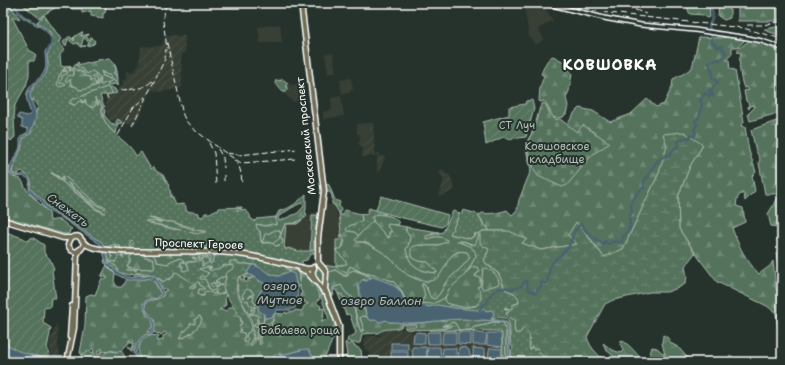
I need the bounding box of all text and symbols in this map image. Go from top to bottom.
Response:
district label: КОВШОВКА [563,55,657,75]
street label: Московский проспект [292,76,320,196]
park label: СТ Луч [499,118,535,133]
park label: Ковшовское кладбище [524,139,590,167]
water label: Снежеть [44,189,92,231]
street label: Проспект Героев [155,235,244,253]
water label: озеро Мутное [257,278,303,308]
water label: озеро Баллон [341,293,421,309]
park label: Бабаева роща [260,323,340,338]

